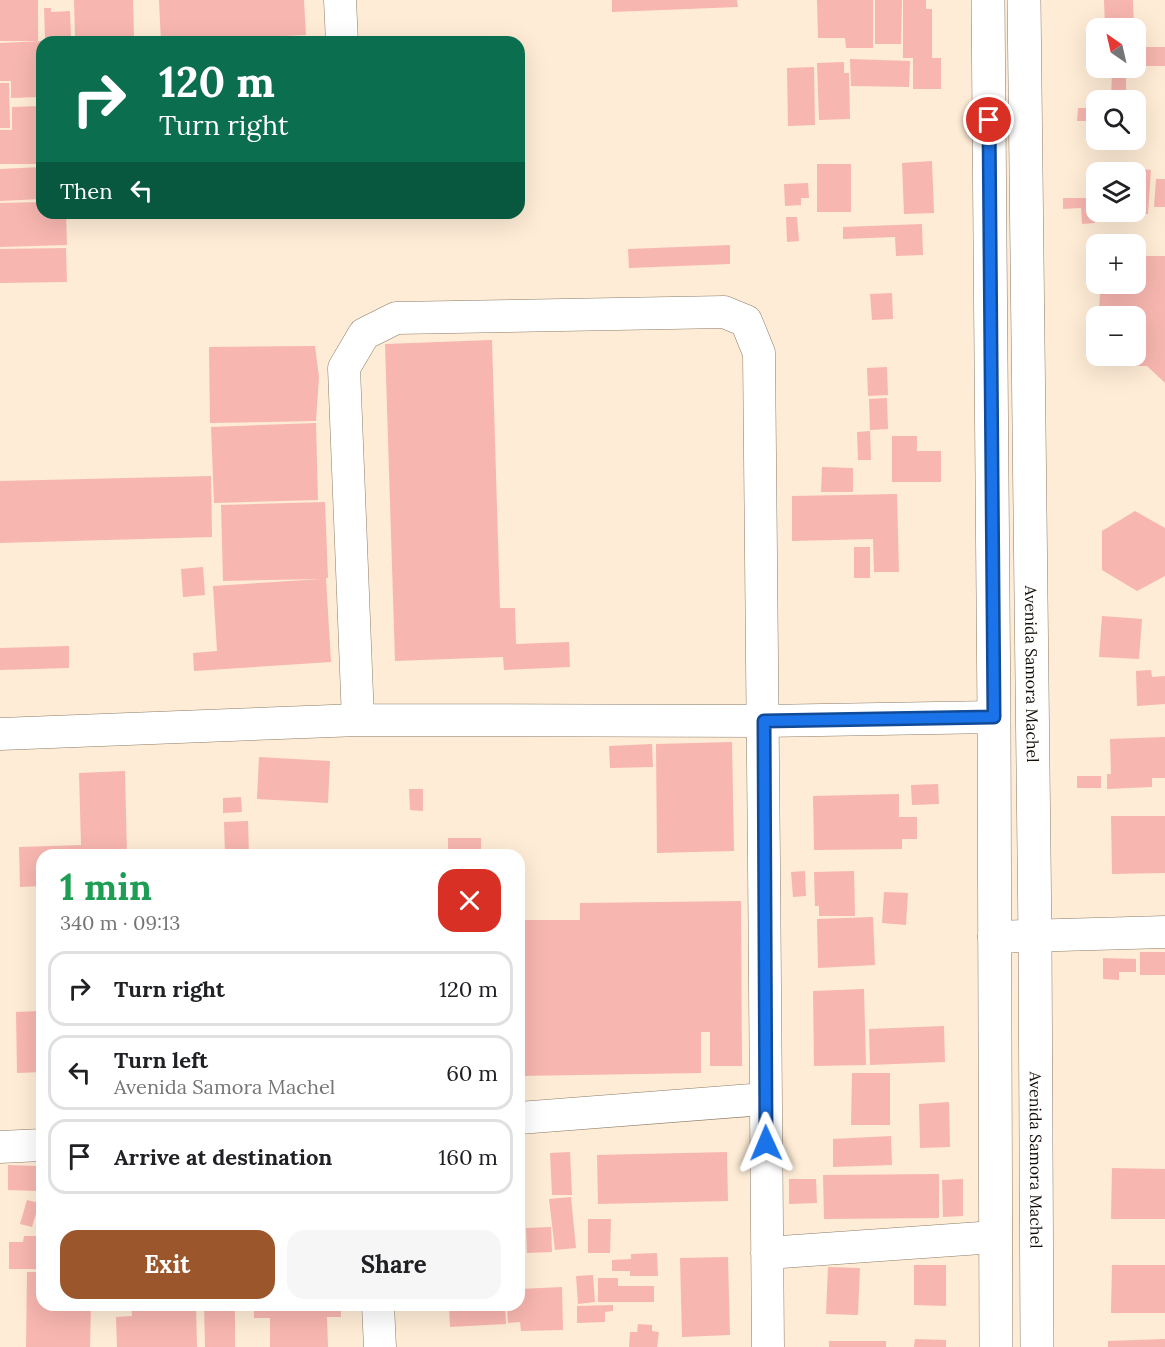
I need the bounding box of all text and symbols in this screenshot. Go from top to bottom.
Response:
north arrow [1086,18,1146,78]
map controls [1086,18,1146,366]
text: 120 m [159,55,275,109]
icon: right [60,60,138,138]
button: search [1086,90,1146,150]
pin [963,94,1014,145]
icon: arrive [972,103,1005,136]
text: Turn right [159,108,288,142]
button: layers [1086,162,1146,222]
icon: left [125,174,158,207]
text: Then [60,177,113,205]
button: + [1086,234,1146,294]
button: − [1086,306,1146,366]
street label: Avenida Samora Machel [1021,584,1043,763]
text: 1 min [60,864,152,910]
button: close [438,869,501,932]
text: 340 m · 09:13 [60,910,180,935]
icon: right [63,972,96,1005]
text: Turn right [114,975,225,1003]
text: 120 m [439,975,498,1003]
text: Turn left [114,1046,208,1074]
icon: left [63,1056,96,1089]
text: 60 m [446,1059,498,1087]
street label: Avenida Samora Machel [1026,1070,1047,1249]
text: Avenida Samora Machel [114,1074,335,1099]
position arrow [734,1111,798,1175]
icon: arrive [63,1140,96,1173]
text: Arrive at destination [114,1143,332,1171]
text: 160 m [438,1143,498,1171]
button: Exit [60,1230,275,1299]
button: Share [287,1230,501,1299]

